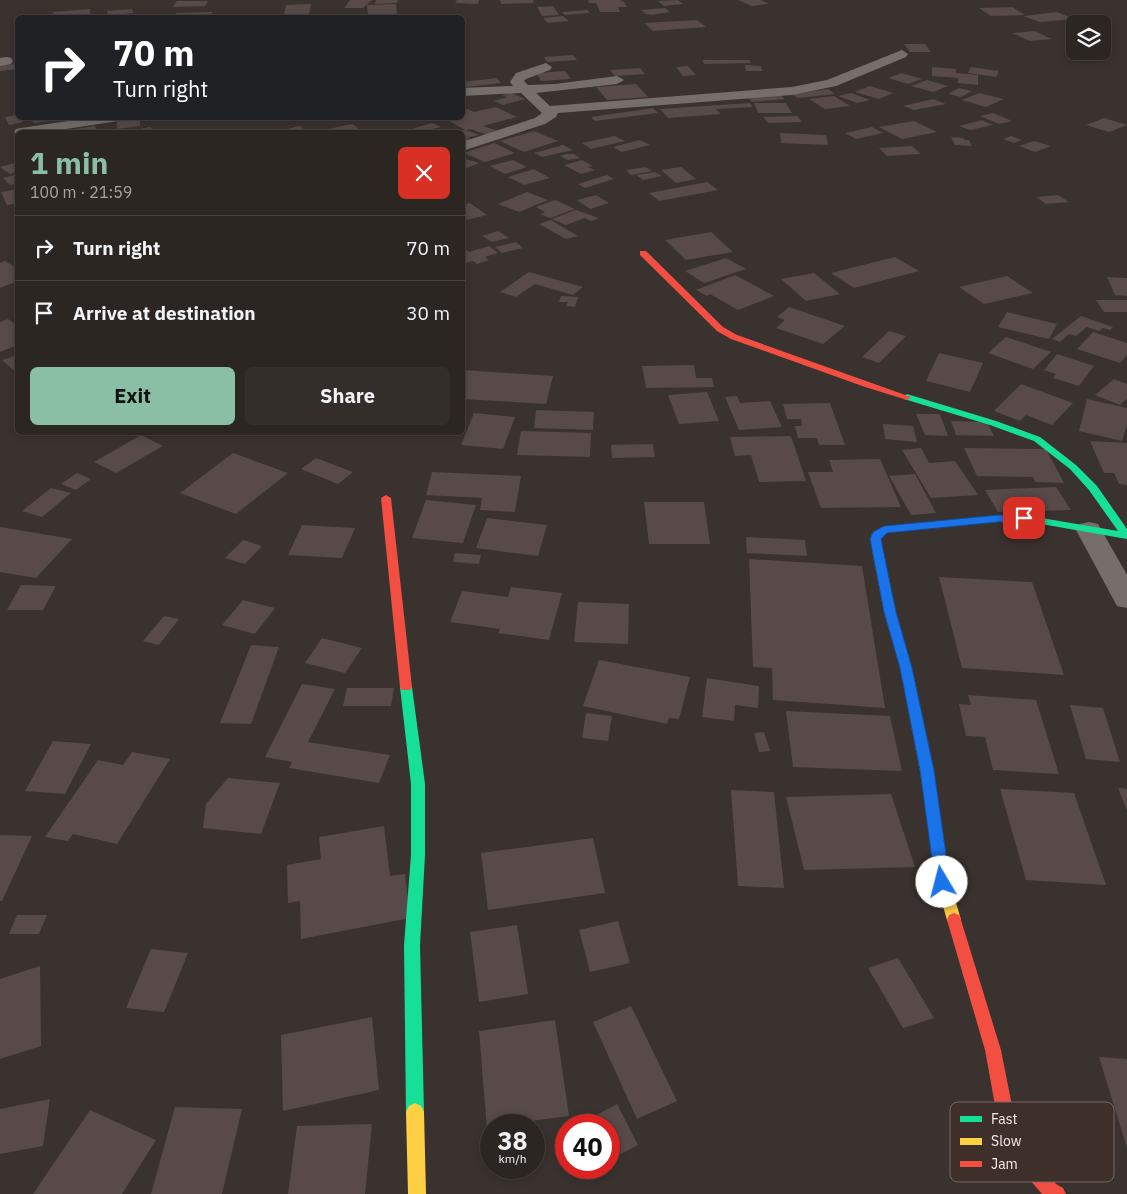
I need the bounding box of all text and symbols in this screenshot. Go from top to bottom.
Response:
map controls [1066,15,1111,60]
button: layers [1066,15,1111,60]
text: 70 m [113,30,195,76]
icon: right [30,35,95,100]
text: Turn right [113,74,208,103]
text: 1 min [30,143,108,182]
button: close [398,147,450,199]
text: 100 m · 21:59 [30,182,132,202]
icon: right [30,234,58,262]
text: Turn right [73,236,160,260]
text: 70 m [406,236,450,260]
icon: arrive [30,299,58,327]
text: Arrive at destination [73,301,256,325]
text: 30 m [406,301,450,325]
button: Exit [30,367,235,425]
button: Share [245,367,450,425]
pin [1003,497,1045,539]
icon: arrive [1010,504,1038,532]
position arrow [915,855,967,907]
legend [950,1102,1114,1182]
text: Fast [991,1110,1017,1128]
speed limit sign: 40 [555,1114,620,1179]
text: 38 [497,1124,528,1157]
text: Slow [991,1132,1022,1150]
text: km/h [498,1151,527,1166]
text: Jam [991,1155,1018,1173]

